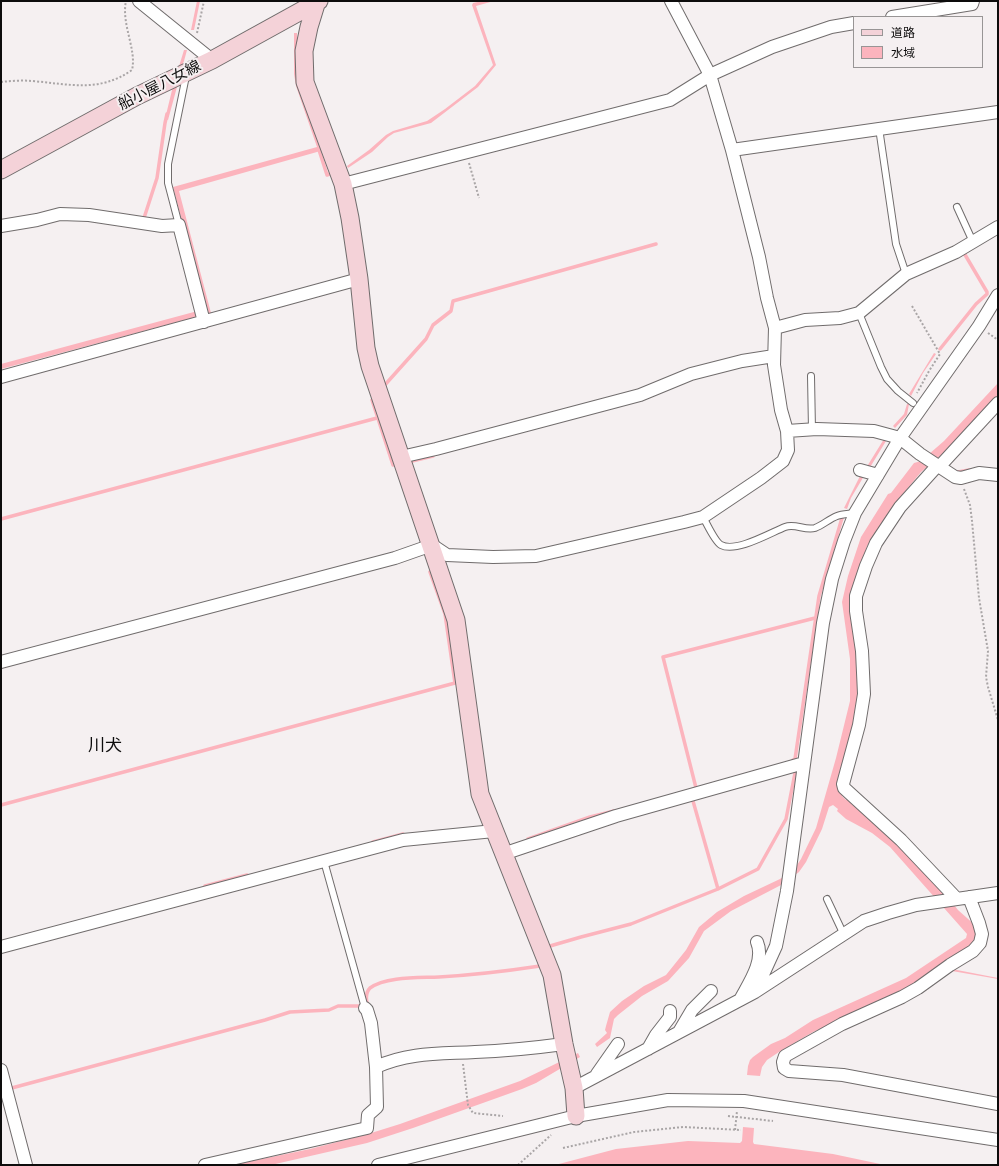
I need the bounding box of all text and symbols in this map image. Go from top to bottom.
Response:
legend [853,16,983,68]
text: 道路 [891,26,915,41]
text: 水域 [891,46,915,61]
street label: 船小屋八女線 [116,58,204,114]
district label: 川犬 [88,737,122,757]

